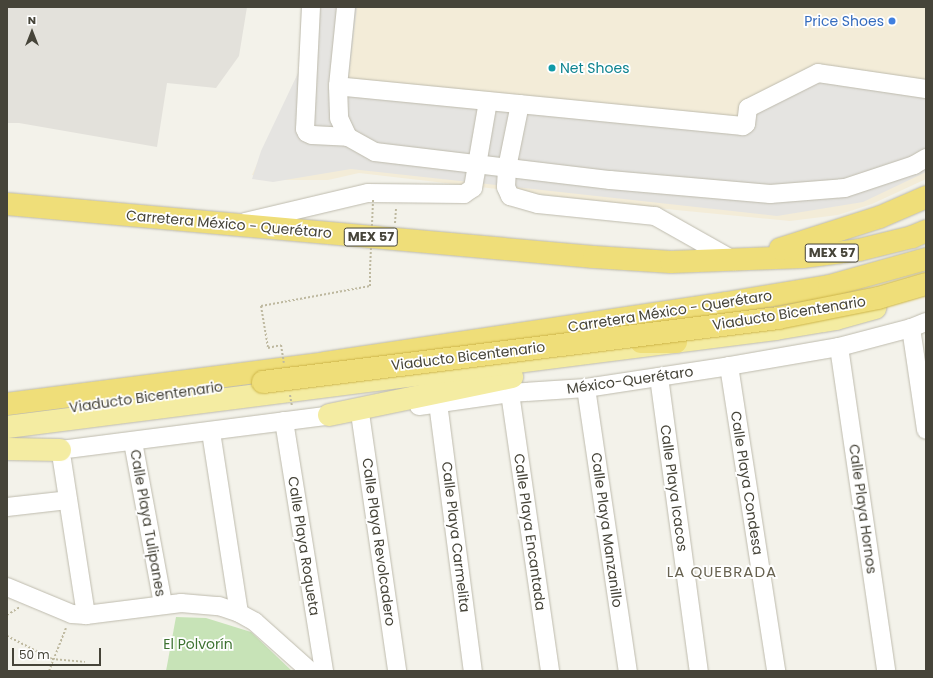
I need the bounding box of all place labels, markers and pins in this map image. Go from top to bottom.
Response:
place label: Price Shoes [804,13,884,29]
marker: Price Shoes [887,16,897,26]
place label: Net Shoes [560,60,629,76]
marker: Net Shoes [547,63,557,73]

